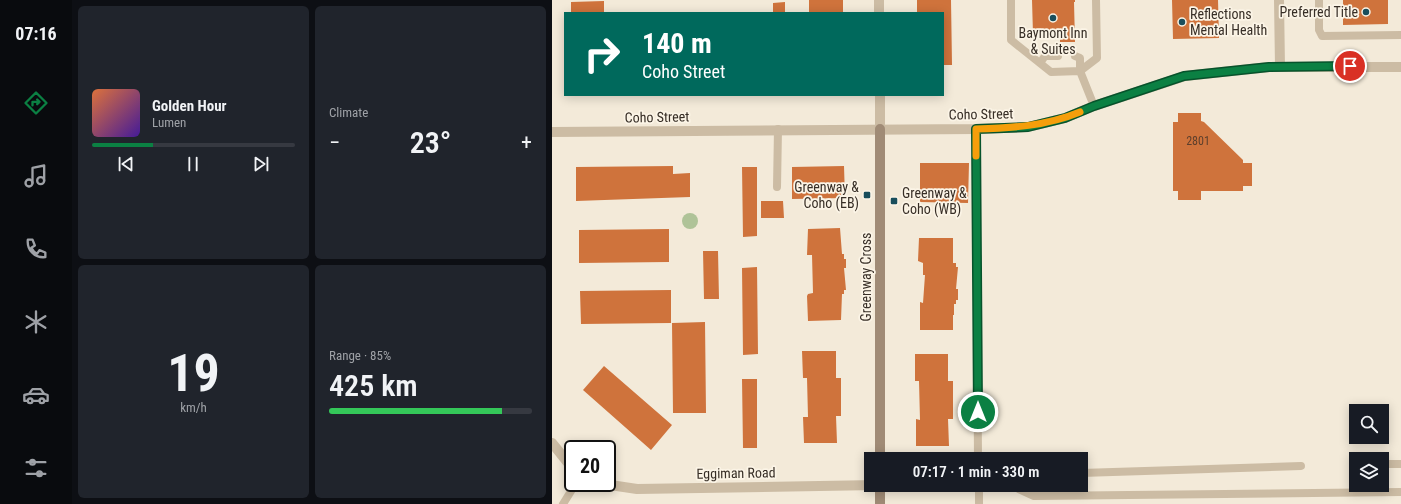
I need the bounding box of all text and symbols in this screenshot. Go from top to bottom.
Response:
place label: Preferred Title [1279,4,1358,20]
place label: Reflections Mental Health [1190,6,1267,38]
marker: Preferred Title [1361,7,1371,17]
marker: Baymont Inn & Suites [1048,13,1058,23]
marker: Reflections Mental Health [1177,17,1187,27]
text: 07:16 [15,23,57,44]
place label: Baymont Inn & Suites [1019,25,1087,57]
text: 140 m [642,27,712,60]
icon: right [576,28,628,80]
pin [1333,49,1367,83]
icon: arrive [1339,55,1361,77]
text: Coho Street [642,61,725,82]
icon: directions [22,89,50,117]
text: Golden Hour [152,97,227,115]
text: Climate [329,105,368,120]
street label: Coho Street [948,105,1014,123]
street label: Coho Street [624,108,690,126]
text: Lumen [152,115,186,130]
text: 23° [410,125,451,160]
text: − [329,130,340,155]
text: + [521,130,532,155]
house number: 2801 [1186,134,1210,148]
icon: previous [115,153,137,175]
icon: pause [182,153,204,175]
icon: next [250,153,272,175]
icon: music [22,162,50,190]
place label: Greenway & Coho (EB) [794,179,859,212]
place label: Greenway & Coho (WB) [902,185,967,218]
marker: Greenway & Coho (EB) [862,190,872,200]
marker: Greenway & Coho (WB) [889,196,899,206]
street label: Greenway Cross [858,233,874,321]
icon: phone [22,235,50,263]
icon: climate [22,308,50,336]
text: 19 [167,343,220,404]
text: Range · 85% [329,348,391,363]
text: 425 km [329,368,418,403]
icon: car [22,381,50,409]
position arrow [957,391,999,433]
text: km/h [180,400,207,415]
map controls [1349,404,1389,492]
button: search [1349,404,1389,444]
speed limit sign: 20 [564,440,616,492]
button: layers [1349,452,1389,492]
icon: filters [22,454,50,482]
text: 07:17 · 1 min · 330 m [913,463,1039,481]
street label: Eggiman Road [696,464,776,482]

